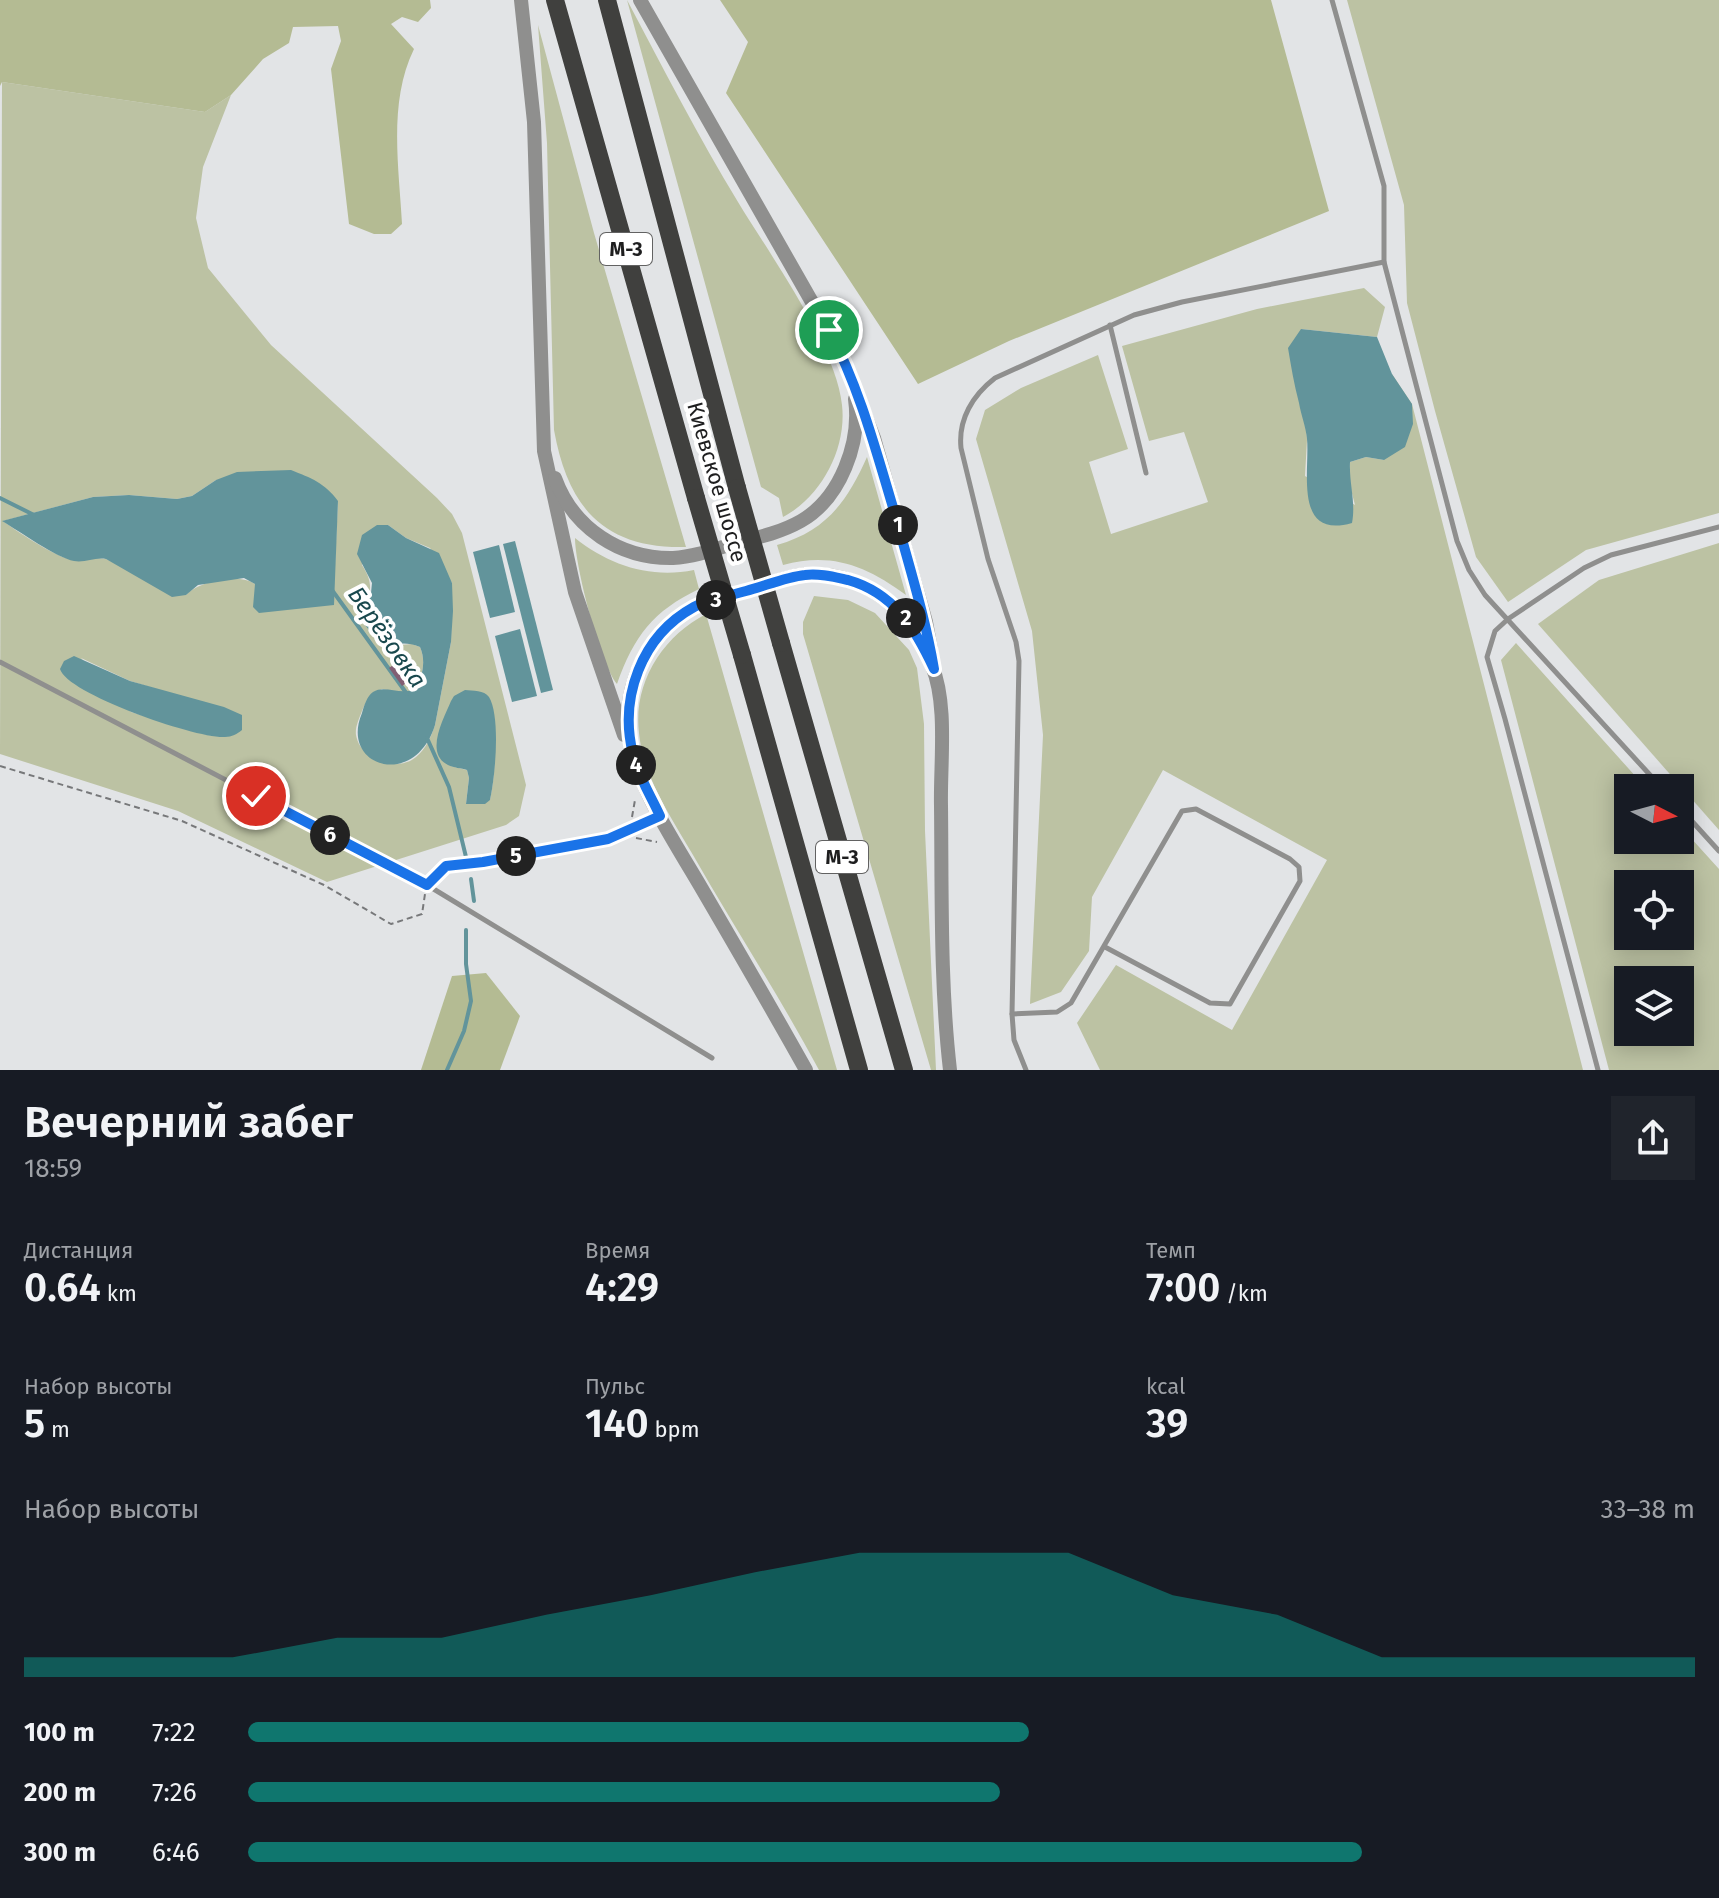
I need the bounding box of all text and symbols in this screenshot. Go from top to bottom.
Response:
road number: М-3 [600,233,652,265]
pin [795,296,863,364]
icon: arrive [807,308,851,352]
street label: Киевское шоссе [681,399,753,565]
pin: 1 [878,505,918,545]
text: 1 [893,511,903,538]
pin: 3 [696,580,736,620]
water label: Берёзовка [342,581,432,693]
text: 3 [710,586,722,613]
pin: 2 [886,598,926,638]
text: 2 [900,604,912,631]
pin: 4 [616,745,656,785]
text: 4 [630,751,642,778]
pin [222,762,290,830]
icon: check [234,774,278,818]
north arrow [1614,774,1694,854]
map controls [1614,774,1694,1046]
pin: 6 [310,815,350,855]
text: 6 [324,821,336,848]
pin: 5 [496,836,536,876]
road number: М-3 [816,841,868,873]
text: 5 [510,842,522,869]
button: locate [1614,870,1694,950]
button: layers [1614,966,1694,1046]
text: Вечерний забег [24,1096,353,1149]
button: share [1611,1096,1695,1180]
text: 18:59 [24,1153,82,1184]
text: Дистанция [24,1237,133,1264]
text: Время [585,1237,650,1264]
text: Темп [1146,1237,1196,1264]
text: 0.64 [24,1264,101,1312]
text: 4:29 [585,1264,659,1312]
text: 7:00 [1146,1264,1220,1312]
text: km [101,1280,137,1307]
text: /km [1220,1280,1268,1307]
text: Набор высоты [24,1373,172,1400]
text: Пульс [585,1373,645,1400]
text: kcal [1146,1373,1186,1400]
text: 5 [24,1400,45,1448]
text: 140 [585,1400,649,1448]
text: 39 [1146,1400,1188,1448]
text: m [45,1416,70,1443]
text: bpm [649,1416,700,1443]
text: Набор высоты [24,1494,199,1525]
text: 33–38 m [1601,1494,1695,1525]
text: 100 m [24,1717,95,1748]
text: 7:22 [152,1717,196,1748]
text: 200 m [24,1777,96,1808]
text: 7:26 [152,1777,197,1808]
text: 300 m [24,1837,96,1868]
text: 6:46 [152,1837,200,1868]

